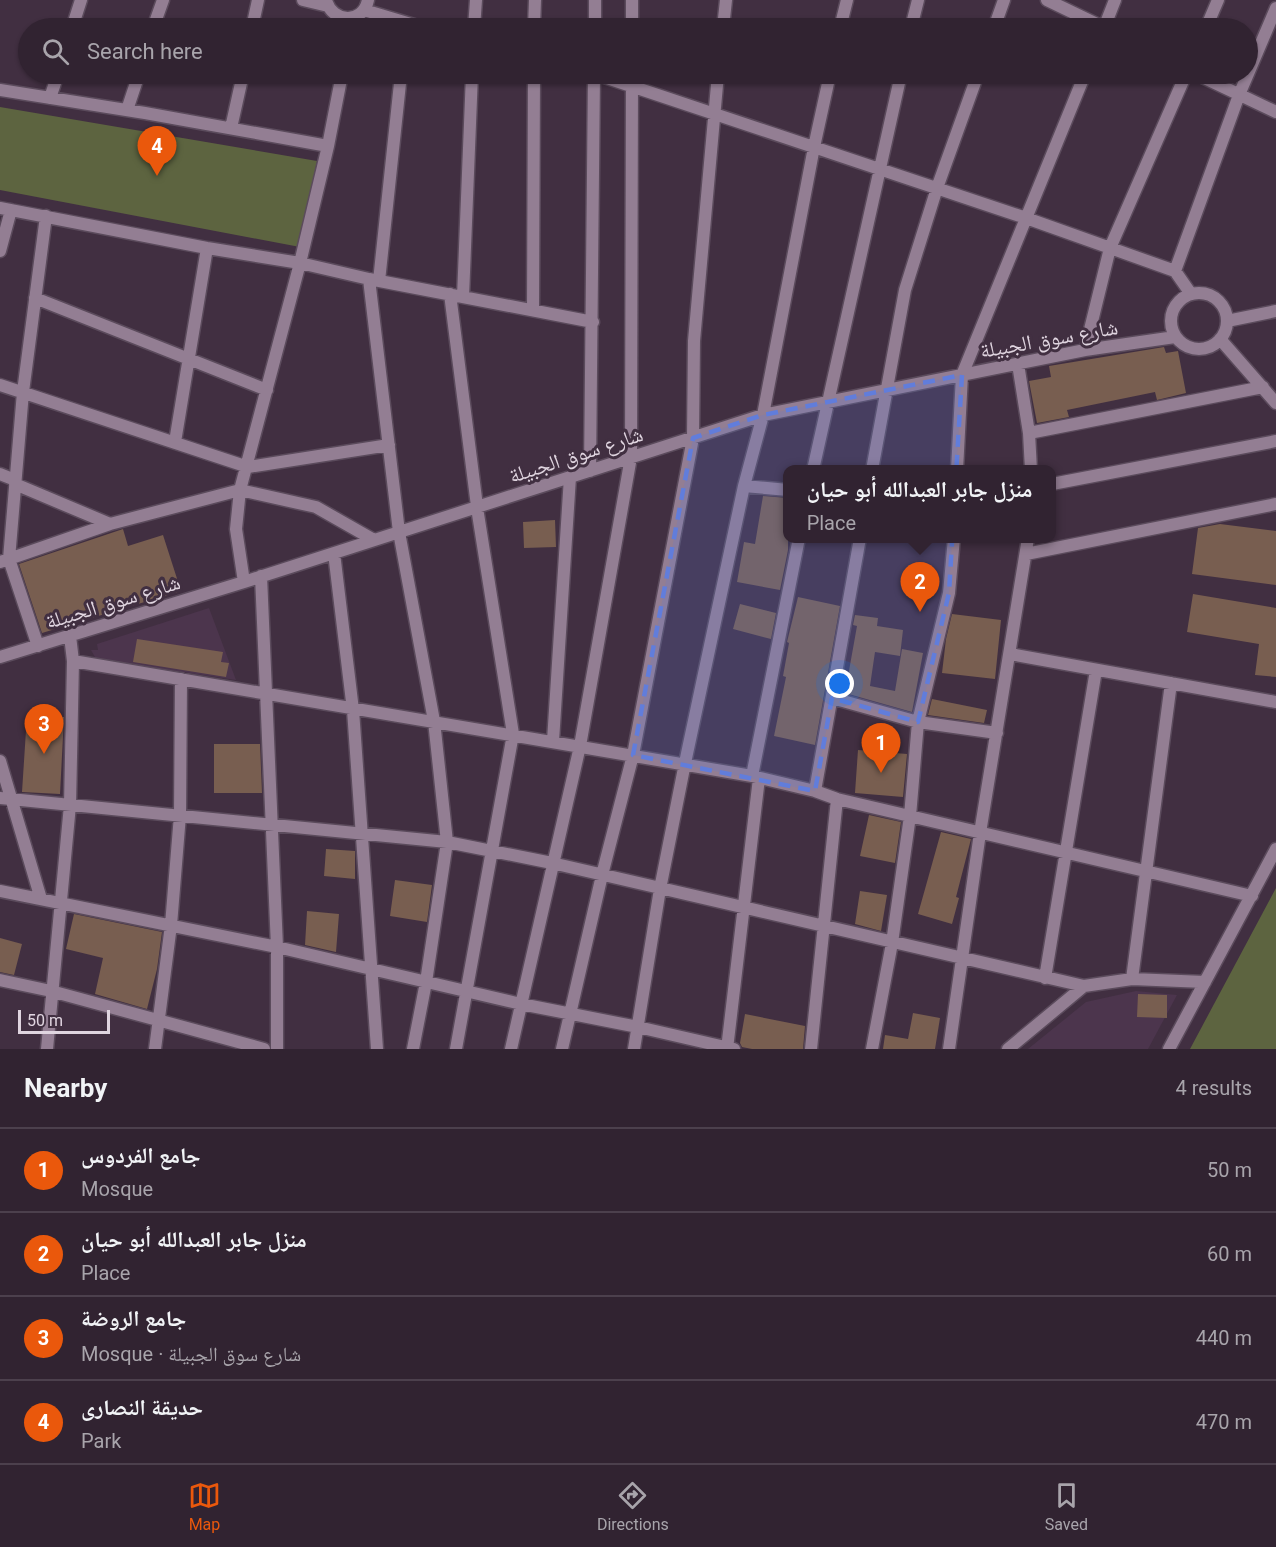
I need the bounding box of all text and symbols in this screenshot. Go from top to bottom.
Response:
search box [18,18,1258,84]
icon: search [39,35,72,68]
text: Search here [87,39,203,64]
pin: 4 [138,126,176,176]
street label: شارع سوق الجبيلة [978,315,1120,364]
street label: شارع سوق الجبيلة [506,422,646,489]
popup [783,465,1056,543]
text: منزل جابر العبدالله أبو حيان [807,477,1032,502]
text: Place [807,511,856,535]
pin: 2 [900,562,940,612]
street label: شارع سوق الجبيلة [43,570,183,635]
your location [825,669,854,698]
pin: 3 [24,704,63,754]
pin: 1 [862,724,900,773]
scale bar [18,1007,110,1034]
text: 50 m [27,1011,63,1030]
text: Nearby [24,1073,107,1103]
text: 4 results [1176,1076,1252,1100]
text: جامع الفردوس [81,1143,201,1168]
text: 1 [38,1158,49,1182]
text: 50 m [1207,1158,1252,1182]
text: Mosque [81,1177,153,1201]
text: منزل جابر العبدالله أبو حيان [81,1227,307,1252]
text: 2 [38,1242,49,1266]
text: 60 m [1207,1242,1252,1266]
text: Place [81,1261,130,1285]
text: جامع الروضة [81,1306,186,1331]
text: 3 [38,1326,49,1350]
text: 440 m [1196,1326,1252,1350]
text: Mosque · شارع سوق الجبيلة [81,1342,301,1366]
text: حديقة النصارى [81,1395,203,1420]
text: 4 [38,1410,49,1434]
text: 470 m [1196,1410,1252,1434]
text: Park [81,1429,121,1453]
tab: Map [188,1479,221,1534]
tab: Directions [597,1479,669,1534]
tab: Saved [1045,1479,1088,1534]

